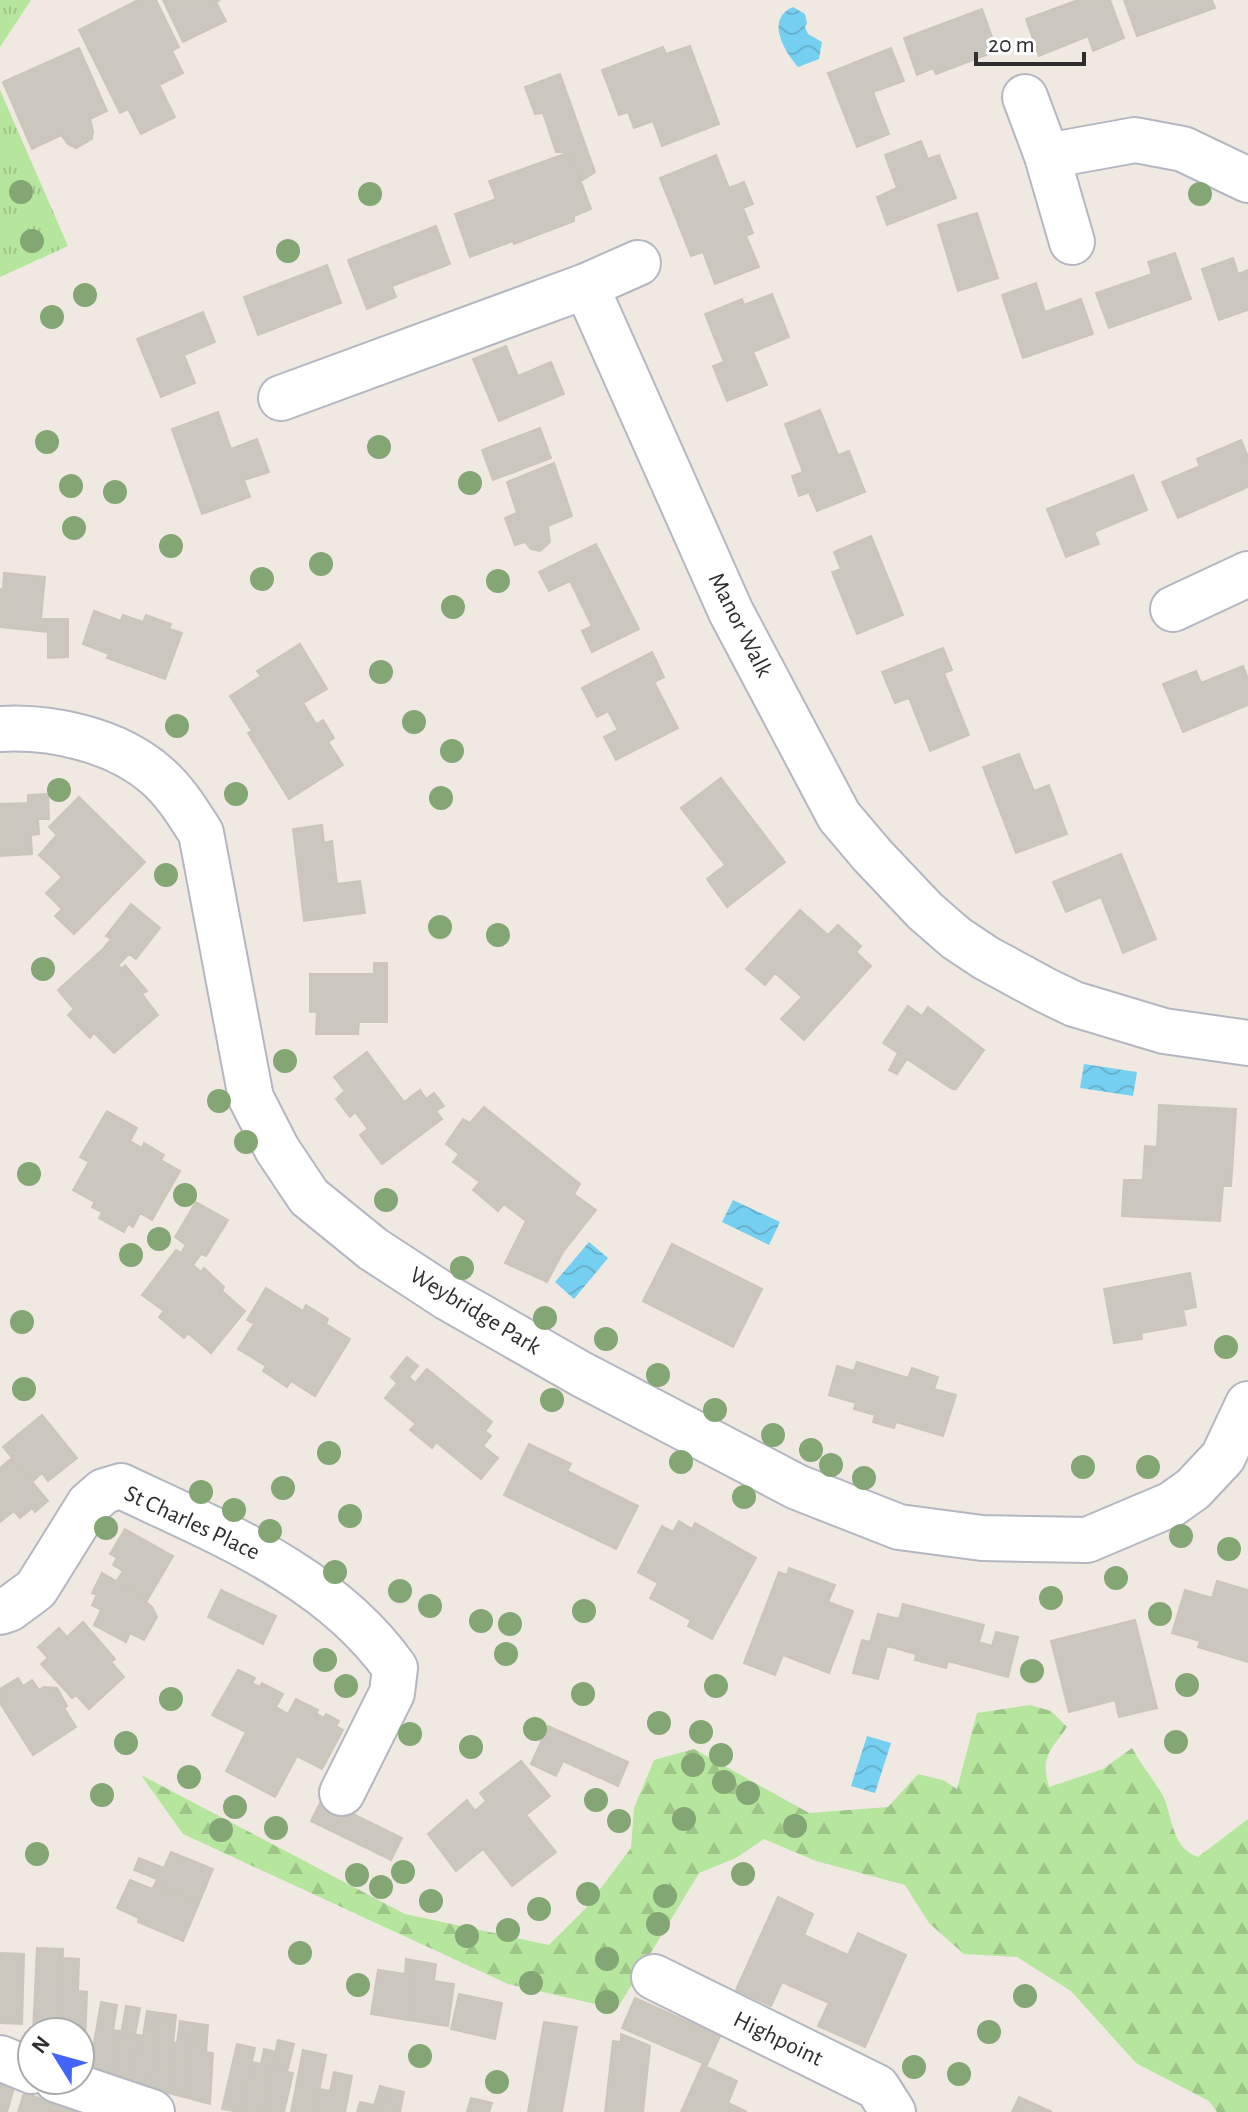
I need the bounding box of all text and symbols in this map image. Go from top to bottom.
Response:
scale bar [976,16,1084,66]
text: 20 m [988,33,1035,57]
street label: Manor Walk [704,569,776,681]
street label: Weybridge Park [405,1263,545,1359]
street label: St Charles Place [121,1481,263,1565]
street label: Highpoint [729,2007,827,2071]
north arrow [16,2016,96,2096]
text: N [27,2032,54,2057]

